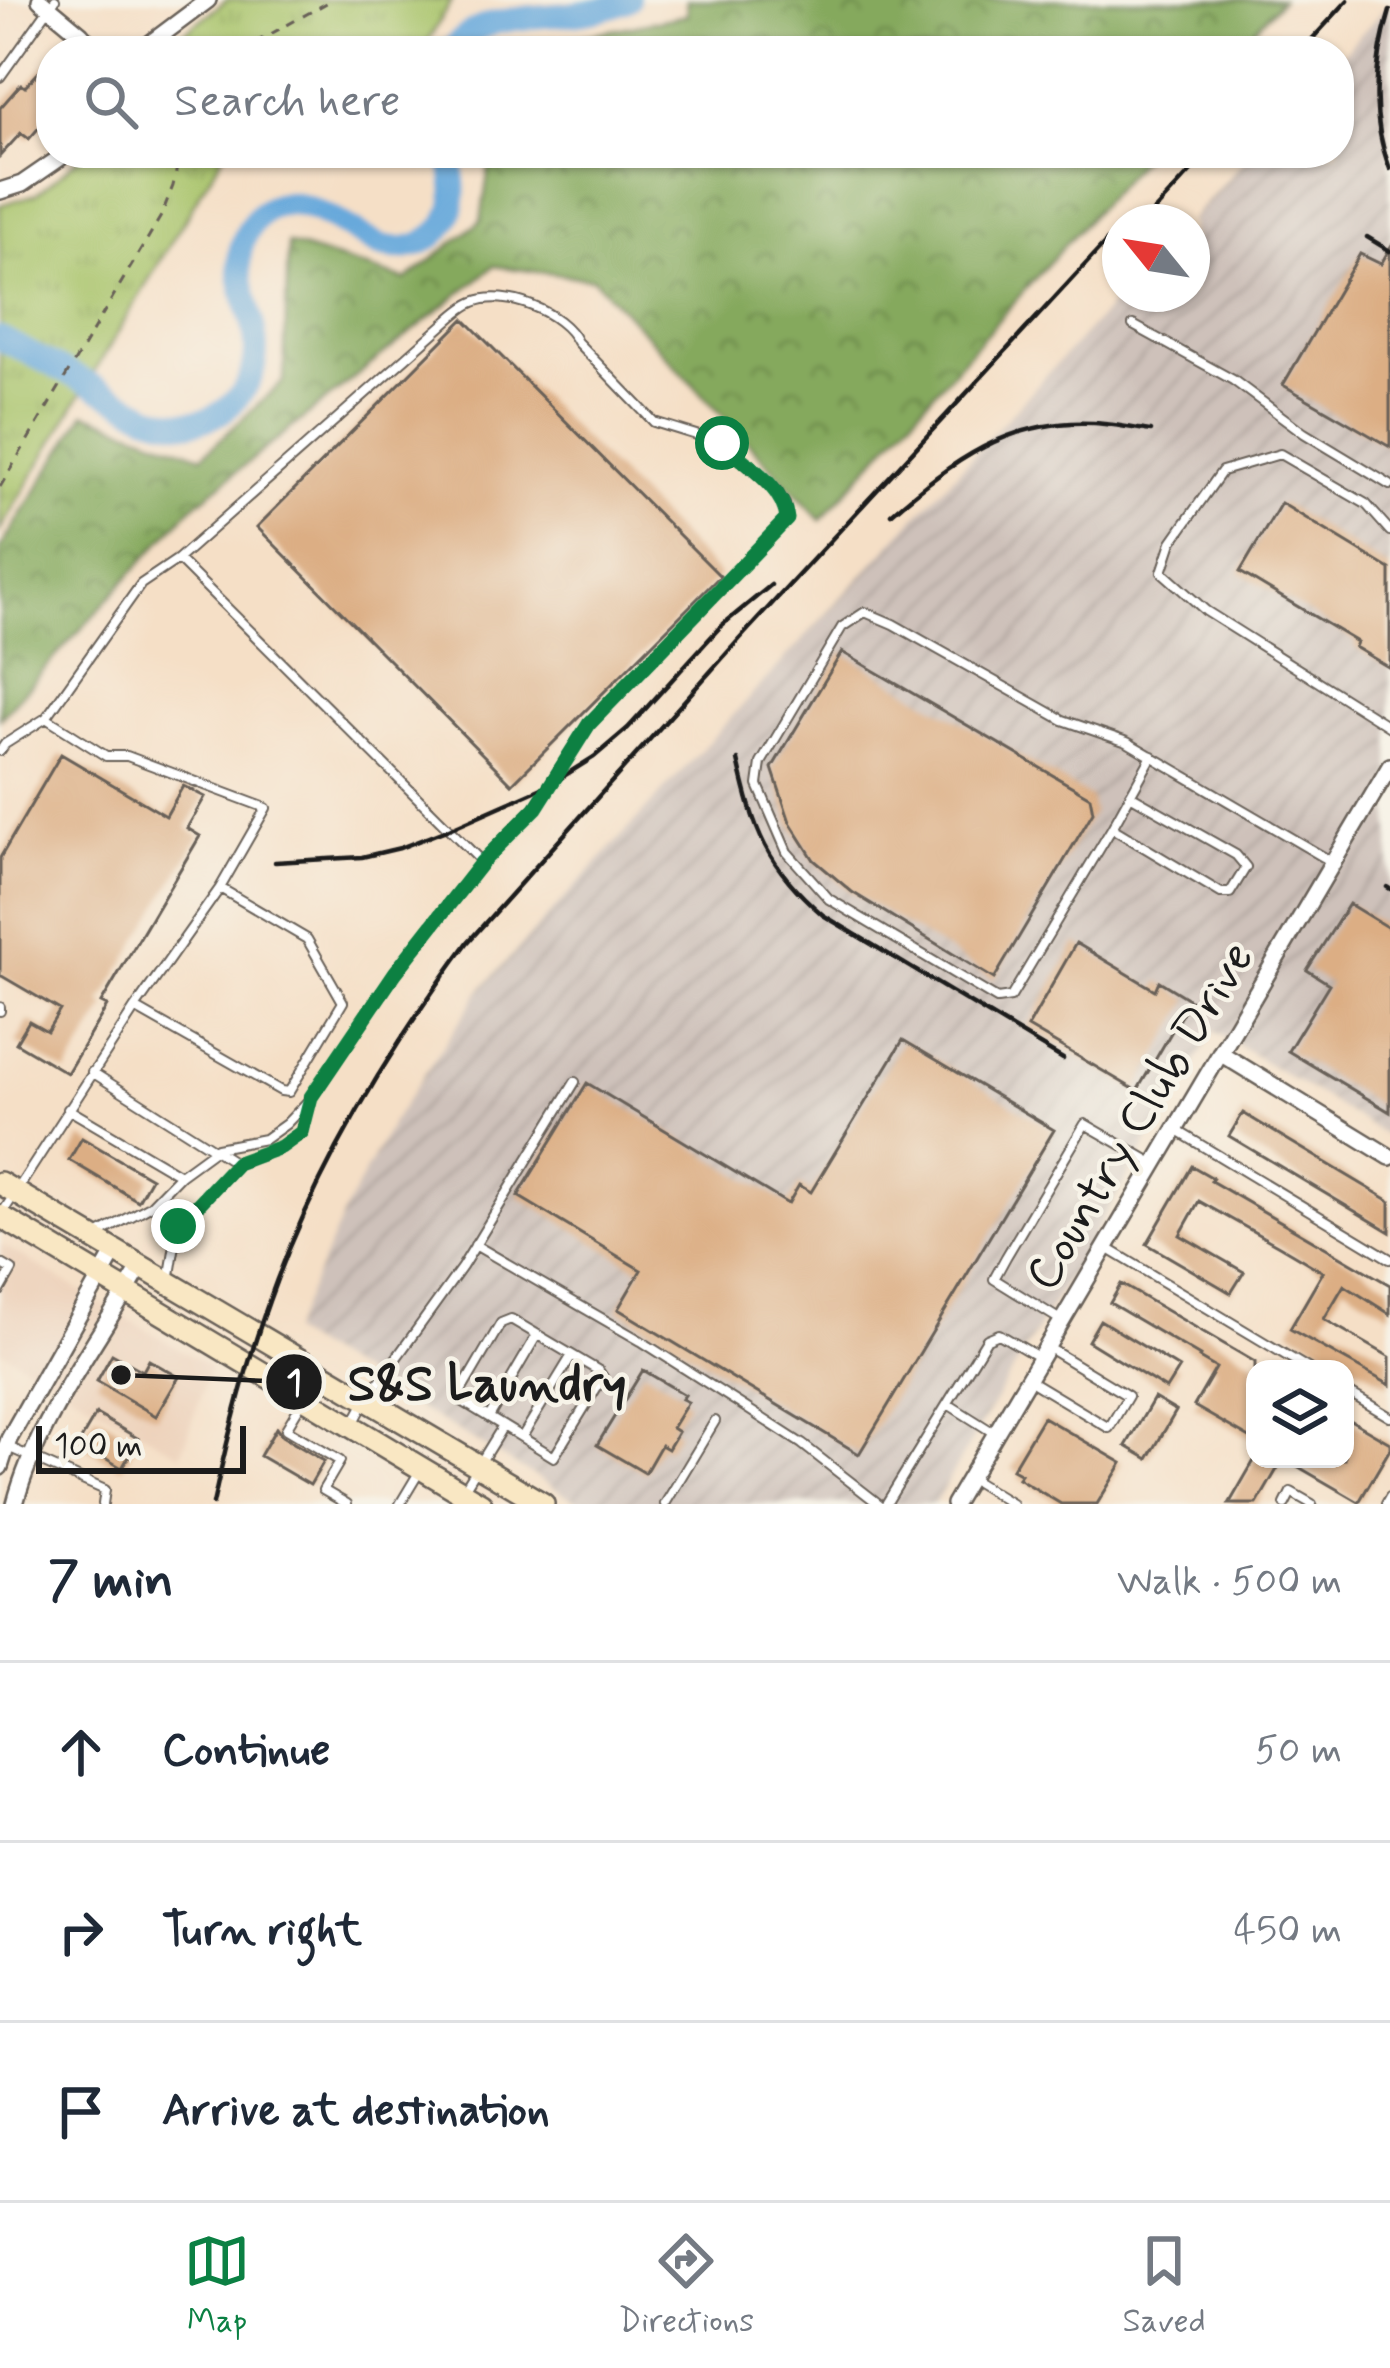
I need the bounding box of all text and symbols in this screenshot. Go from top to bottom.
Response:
search box [36,36,1354,168]
icon: search [78,69,144,135]
text: Search here [174,73,401,132]
north arrow [1102,204,1210,312]
route start [695,416,749,470]
street label: Country Club Drive [1012,931,1270,1303]
route end [151,1199,205,1253]
callout: S&S Laundry [264,1338,651,1425]
text: S&S Laundry [347,1353,627,1419]
map controls [1246,1360,1354,1468]
button: layers [1246,1360,1354,1468]
text: 1 [286,1361,302,1408]
scale bar [36,1420,246,1473]
text: 100 m [54,1425,143,1469]
text: 7 min [48,1549,174,1615]
text: Walk · 500 m [1117,1557,1342,1608]
icon: ahead [48,1719,114,1785]
text: Continue [162,1722,330,1781]
text: 50 m [1255,1726,1342,1777]
icon: right [48,1899,114,1965]
text: Turn right [162,1902,362,1961]
text: 450 m [1234,1906,1342,1957]
icon: arrive [48,2079,114,2145]
text: Arrive at destination [162,2082,550,2141]
tab: Map [184,2228,250,2344]
tab: Directions [618,2228,754,2344]
tab: Saved [1122,2228,1206,2344]

